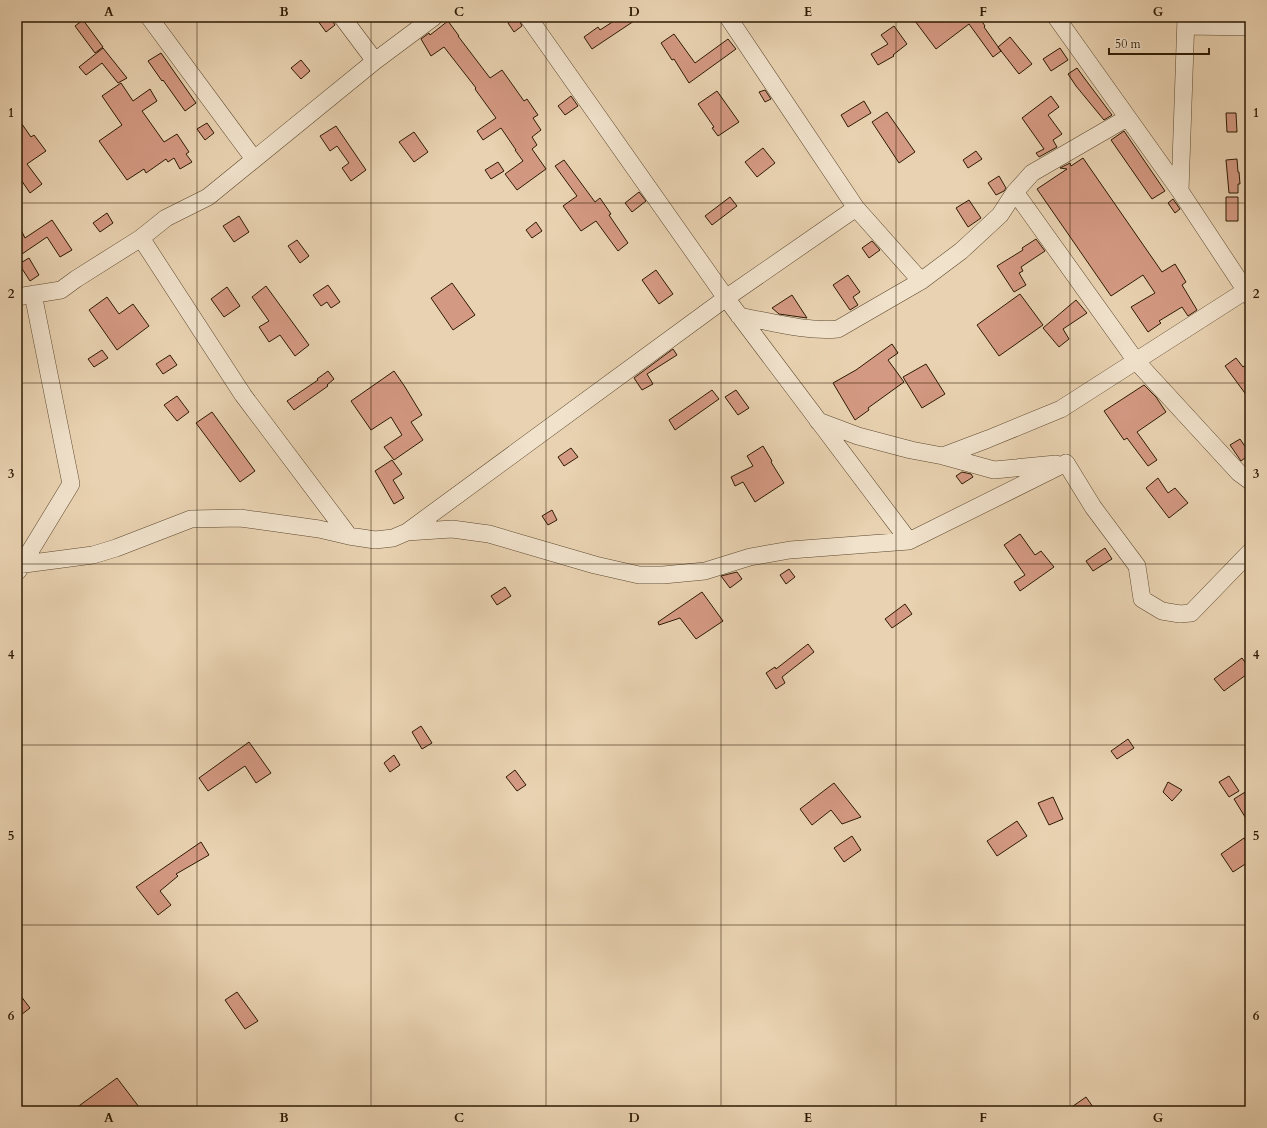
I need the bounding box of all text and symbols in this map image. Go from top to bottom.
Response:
text: A [104,3,114,21]
text: B [279,3,289,21]
text: C [454,3,464,21]
text: D [628,3,640,21]
text: E [804,3,812,21]
text: F [979,3,987,21]
text: G [1153,3,1164,21]
scale bar [1109,30,1209,56]
text: 50 m [1115,36,1142,52]
text: 1 [8,104,14,122]
text: 1 [1253,104,1259,122]
text: 2 [8,285,15,303]
text: 2 [1253,285,1260,303]
text: 3 [8,465,15,483]
text: 3 [1253,465,1260,483]
text: 4 [8,646,15,664]
text: 4 [1253,646,1260,664]
text: 5 [8,827,14,845]
text: 5 [1253,827,1259,845]
text: 6 [8,1007,15,1025]
text: 6 [1253,1007,1260,1025]
text: A [104,1109,114,1127]
text: B [279,1109,289,1127]
text: C [454,1109,464,1127]
text: D [628,1109,640,1127]
text: E [804,1109,812,1127]
text: F [979,1109,987,1127]
text: G [1153,1109,1164,1127]

